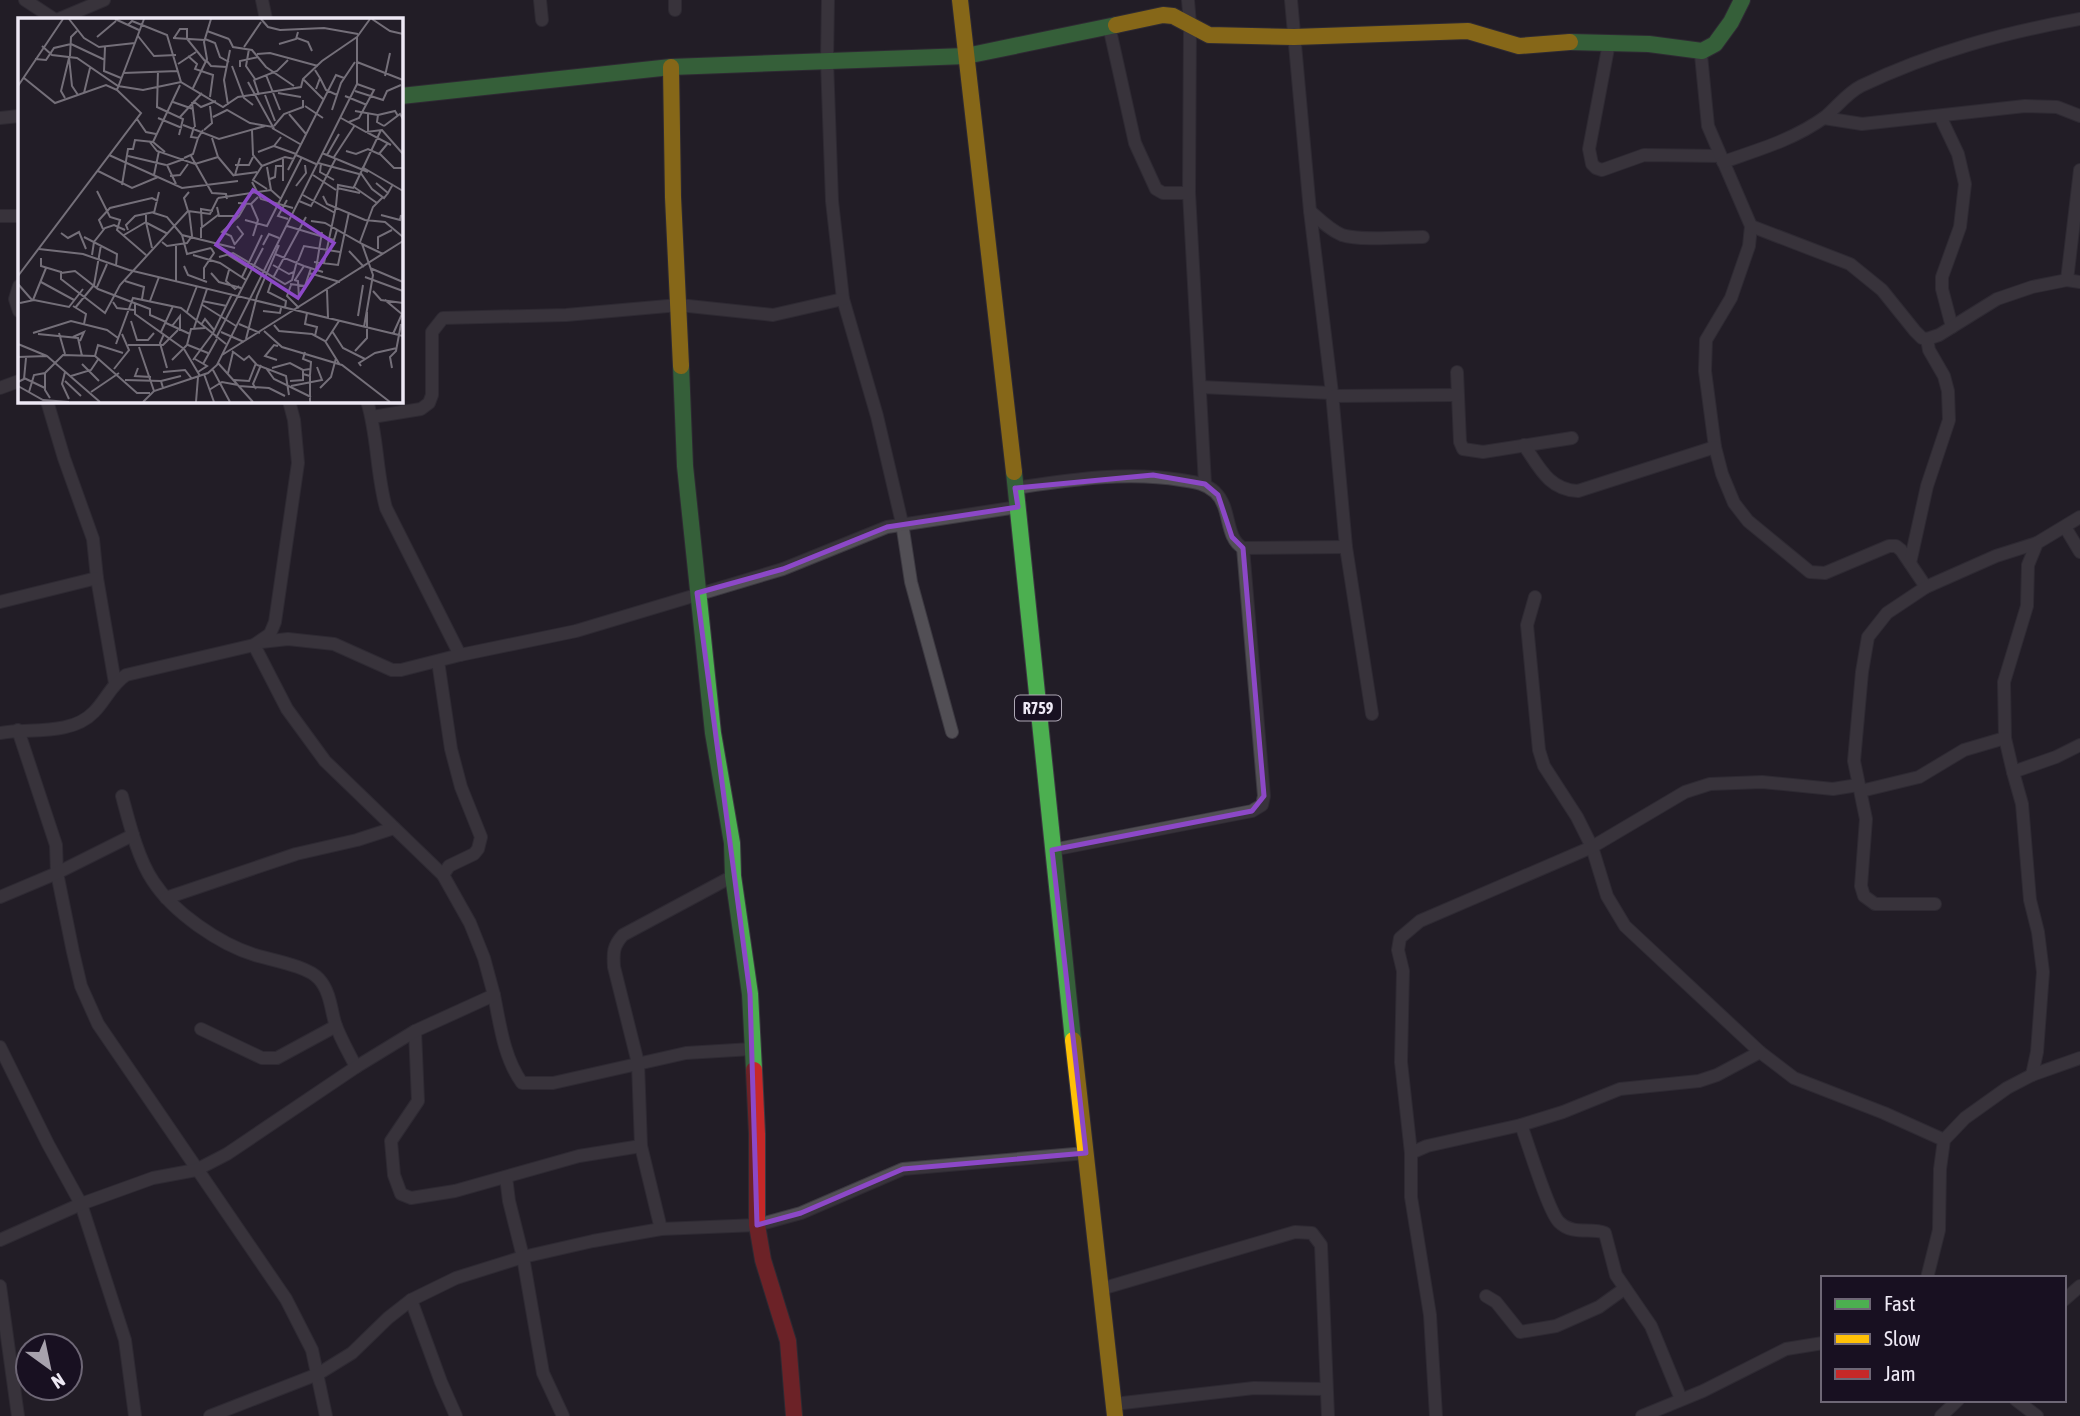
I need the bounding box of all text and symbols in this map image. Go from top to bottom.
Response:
inset map [18,18,402,402]
road number: R759 [1015,695,1061,720]
legend [1821,1276,2066,1402]
text: Fast [1884,1291,1915,1315]
text: Slow [1884,1326,1921,1350]
north arrow [14,1332,84,1402]
text: Jam [1884,1361,1916,1385]
text: N [48,1369,69,1394]

